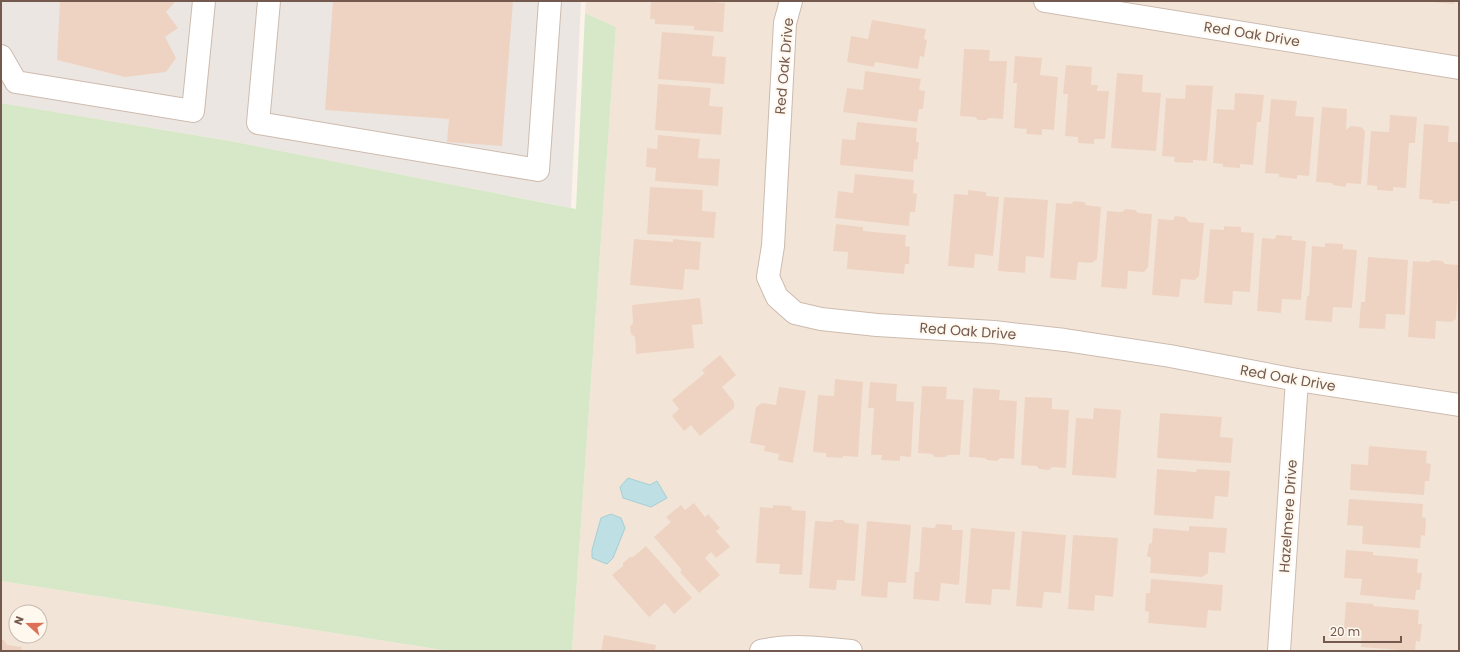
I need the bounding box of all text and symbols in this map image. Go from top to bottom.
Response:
street label: Red Oak Drive [770,17,798,115]
street label: Red Oak Drive [1203,17,1302,52]
street label: Red Oak Drive [919,318,1017,344]
street label: Red Oak Drive [1239,360,1338,396]
street label: Hazelmere Drive [1274,458,1302,573]
north arrow [8,604,48,644]
text: N [10,614,28,627]
scale bar [1324,618,1401,644]
text: 20 m [1330,623,1360,640]

